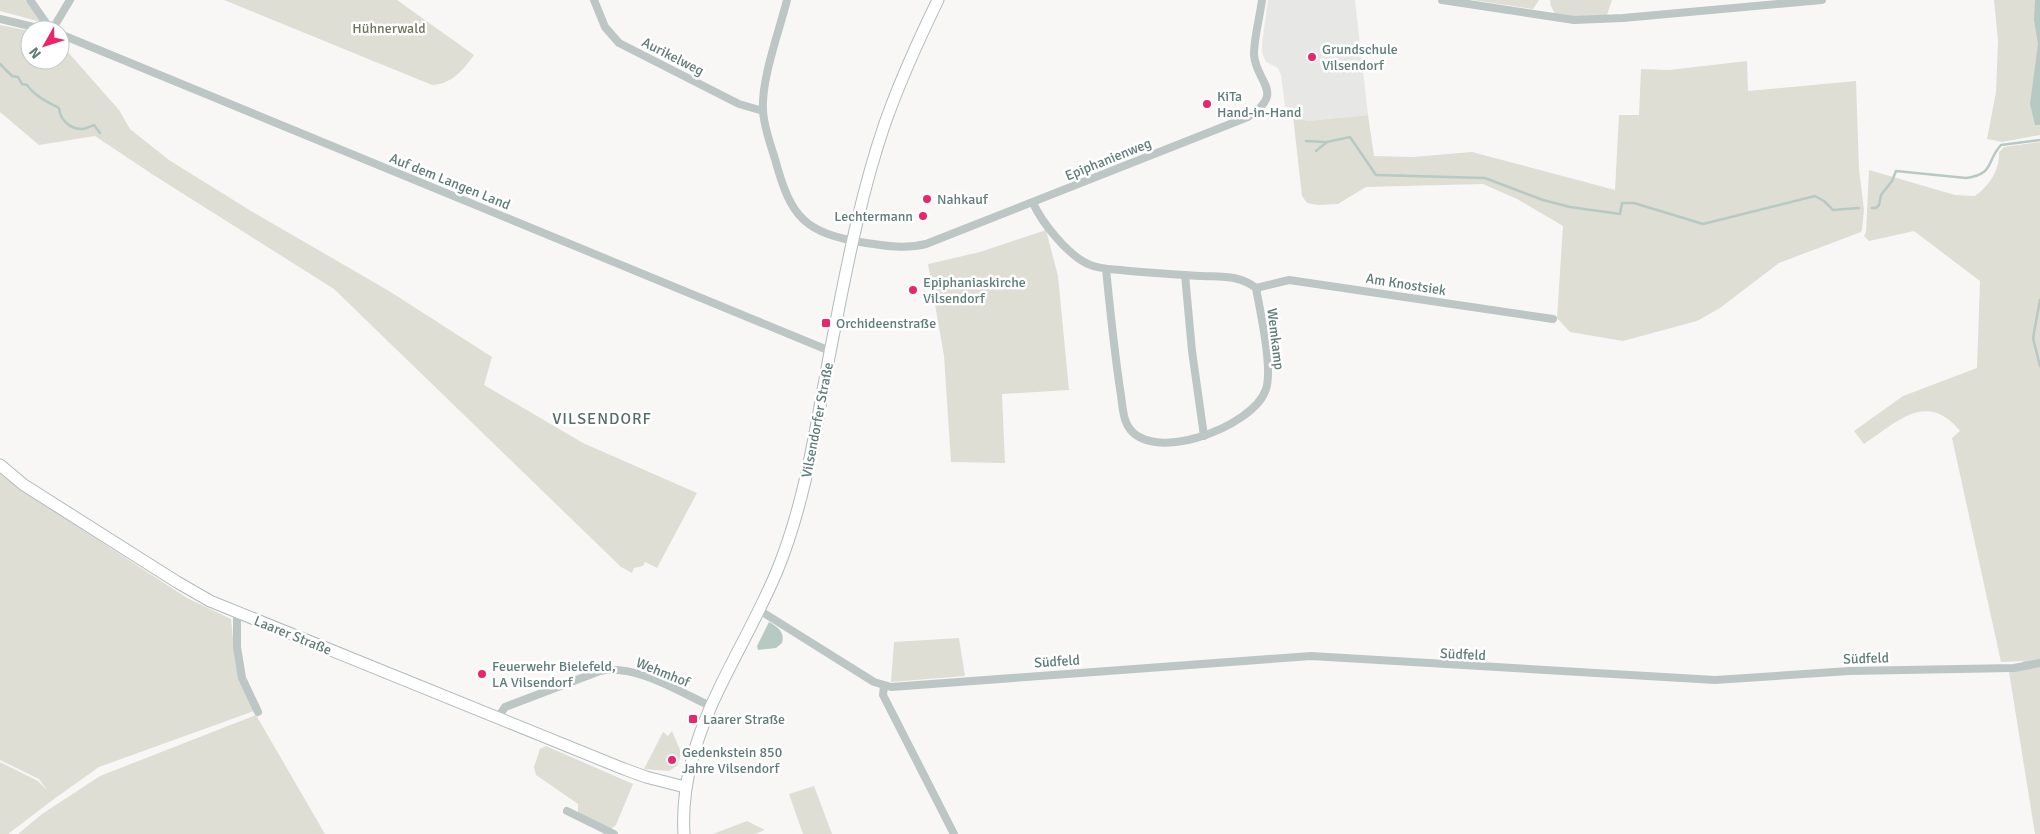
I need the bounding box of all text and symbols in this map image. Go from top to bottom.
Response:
north arrow [20,20,70,70]
park label: Hühnerwald [352,20,426,37]
street label: Aurikelweg [639,34,707,79]
place label: Grundschule Vilsendorf [1322,41,1398,74]
text: N [26,44,45,62]
marker: Grundschule Vilsendorf [1306,51,1318,63]
place label: KiTa Hand-in-Hand [1217,88,1301,121]
marker: KiTa Hand-in-Hand [1201,98,1213,110]
street label: Epiphanienweg [1063,134,1154,184]
street label: Auf dem Langen Land [387,149,513,213]
place label: Nahkauf [937,191,989,208]
marker: Nahkauf [921,193,933,205]
place label: Lechtermann [834,208,913,225]
marker: Lechtermann [917,210,929,222]
street label: Am Knostsiek [1365,270,1447,299]
place label: Epiphaniaskirche Vilsendorf [923,274,1026,307]
marker: Epiphaniaskirche Vilsendorf [907,284,919,296]
street label: Wemkamp [1263,307,1288,371]
place label: Orchideenstraße [836,315,936,332]
marker: Orchideenstraße [820,317,832,329]
street label: Vilsendorfer Straße [798,361,837,479]
district label: VILSENDORF [552,409,652,429]
street label: Laarer Straße [252,612,334,659]
street label: Südfeld [1440,645,1486,664]
street label: Südfeld [1843,649,1889,668]
street label: Südfeld [1034,651,1081,672]
street label: Wehmhof [633,654,693,691]
place label: Feuerwehr Bielefeld, LA Vilsendorf [492,658,616,691]
marker: Feuerwehr Bielefeld, LA Vilsendorf [476,668,488,680]
place label: Laarer Straße [703,711,785,728]
marker: Laarer Straße [687,713,699,725]
place label: Gedenkstein 850 Jahre Vilsendorf [682,744,782,777]
marker: Gedenkstein 850 Jahre Vilsendorf [666,754,678,766]

